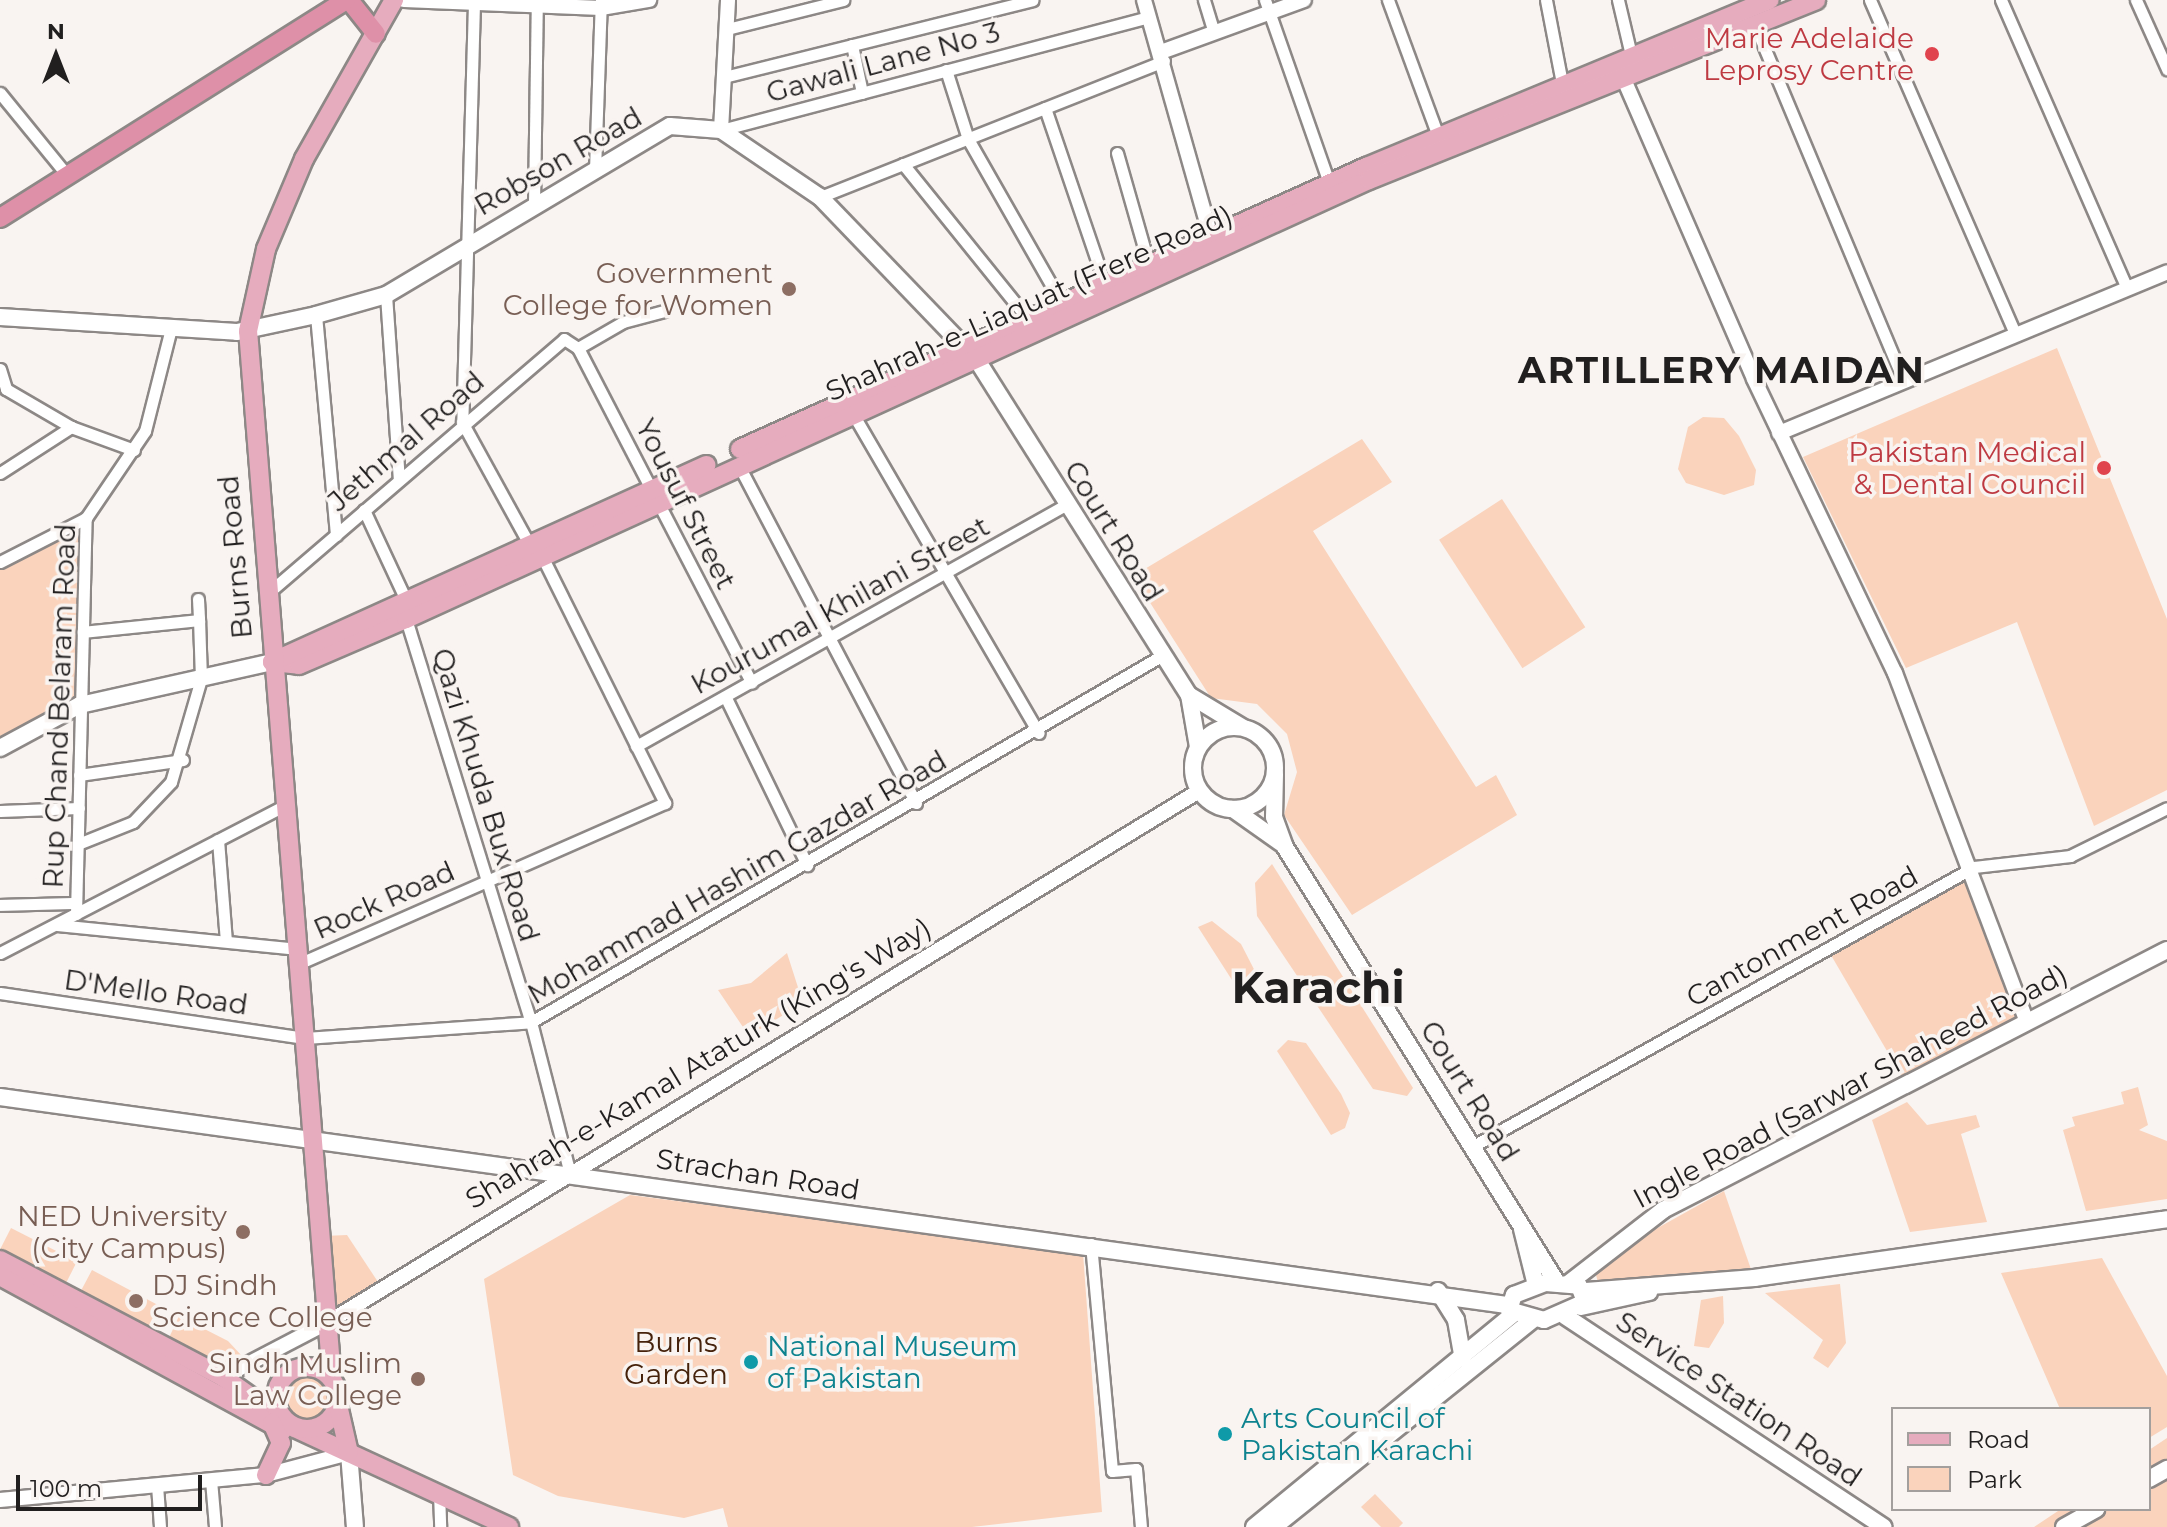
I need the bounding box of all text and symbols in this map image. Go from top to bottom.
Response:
street label: Gawali Lane No 3 [762,15,1004,109]
north arrow [16,16,96,96]
text: N [47,18,65,45]
place label: Marie Adelaide Leprosy Centre [1703,21,1914,87]
marker: Marie Adelaide Leprosy Centre [1921,43,1943,65]
street label: Robson Road [468,100,648,222]
street label: Shahrah-e-Liaquat (Frere Road) [820,198,1238,408]
place label: Government College for Women [503,256,773,322]
marker: Government College for Women [780,280,798,298]
district label: ARTILLERY MAIDAN [1518,349,1926,393]
street label: Jethmal Road [321,364,491,518]
street label: Yousuf Street [629,413,743,595]
place label: Pakistan Medical & Dental Council [1848,435,2086,501]
street label: Court Road [1058,455,1170,607]
marker: Pakistan Medical & Dental Council [2093,457,2115,479]
street label: Burns Road [211,474,259,640]
street label: Kourumal Khilani Street [685,509,995,701]
street label: Rup Chand Belaram Road [36,523,82,889]
street label: Qazi Khuda Bux Road [425,644,547,946]
street label: Mohammad Hashim Gazdar Road [522,743,952,1011]
street label: Rock Road [308,854,460,946]
street label: Cantonment Road [1680,858,1924,1014]
street label: Shahrah-e-Kamal Ataturk (King's Way) [459,910,937,1216]
street label: Ingle Road (Sarwar Shaheed Road) [1627,957,2073,1215]
district label: Karachi [1231,961,1405,1013]
street label: D'Mello Road [62,962,250,1022]
street label: Court Road [1414,1015,1526,1167]
street label: Strachan Road [654,1141,862,1207]
place label: NED University (City Campus) [17,1199,227,1265]
marker: NED University (City Campus) [234,1223,252,1241]
place label: DJ Sindh Science College [152,1268,373,1334]
marker: DJ Sindh Science College [127,1292,145,1310]
street label: Service Station Road [1610,1304,1868,1494]
park label: Burns Garden [624,1325,728,1391]
place label: National Museum of Pakistan [767,1329,1018,1395]
place label: Sindh Muslim Law College [209,1346,402,1412]
marker: National Museum of Pakistan [742,1353,760,1371]
marker: Sindh Muslim Law College [409,1370,427,1388]
place label: Arts Council of Pakistan Karachi [1241,1401,1473,1467]
legend [1891,1407,2151,1511]
marker: Arts Council of Pakistan Karachi [1216,1425,1234,1443]
text: Road [1967,1425,2030,1454]
scale bar [20,1459,206,1509]
text: Park [1967,1465,2022,1494]
text: 100 m [30,1474,102,1503]

